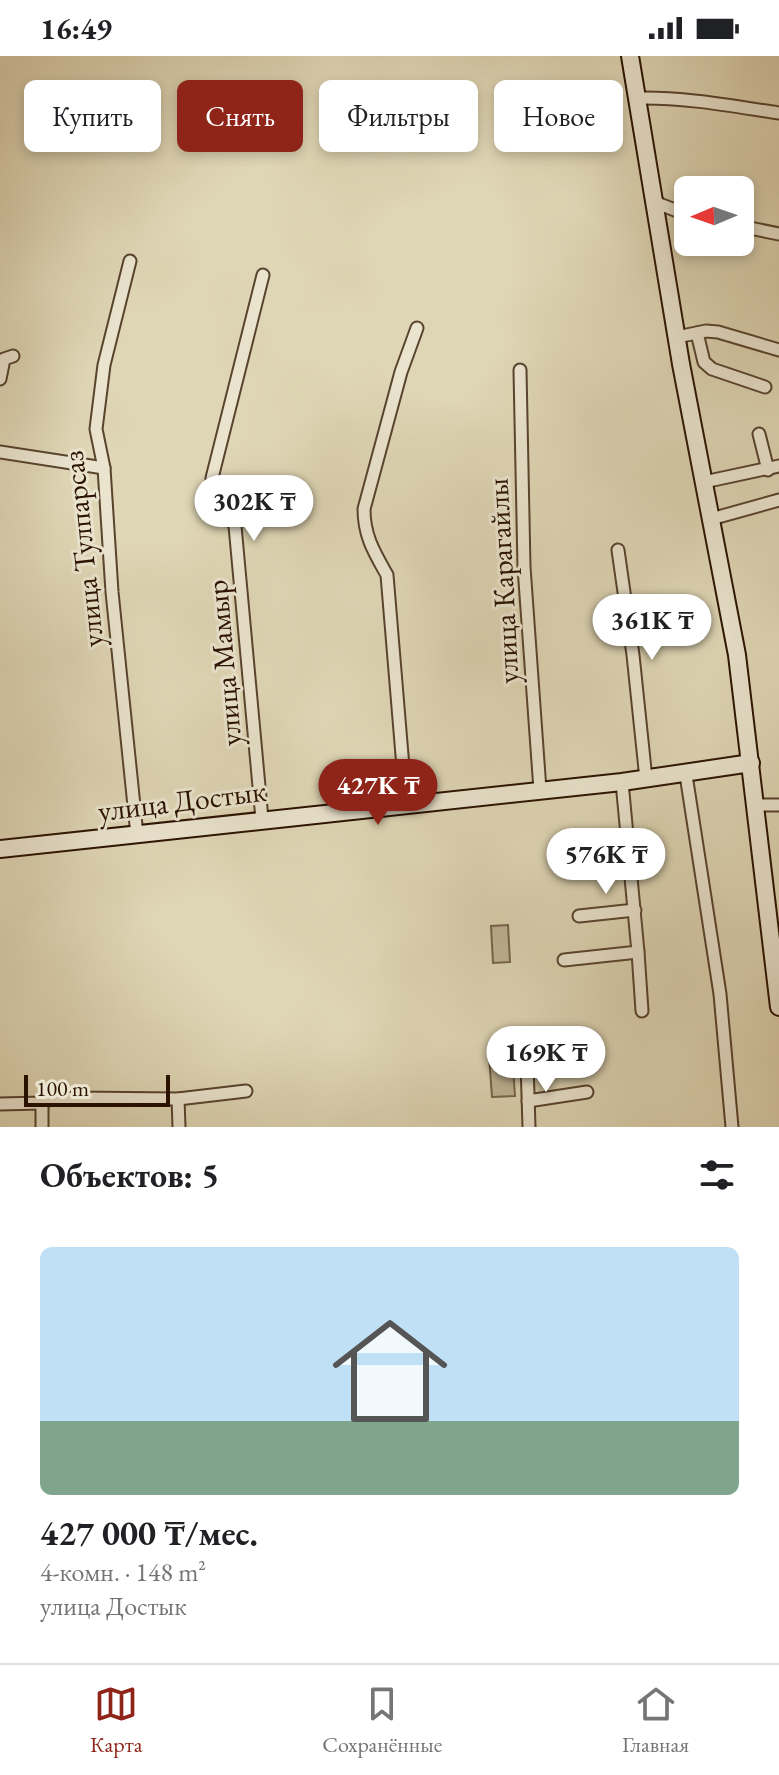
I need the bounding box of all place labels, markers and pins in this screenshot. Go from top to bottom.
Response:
pin: 302K ₸ [189,475,319,543]
pin: 361K ₸ [587,594,717,662]
pin: 427K ₸ [313,759,443,827]
pin: 576K ₸ [541,828,671,896]
pin: 169K ₸ [481,1026,611,1094]

